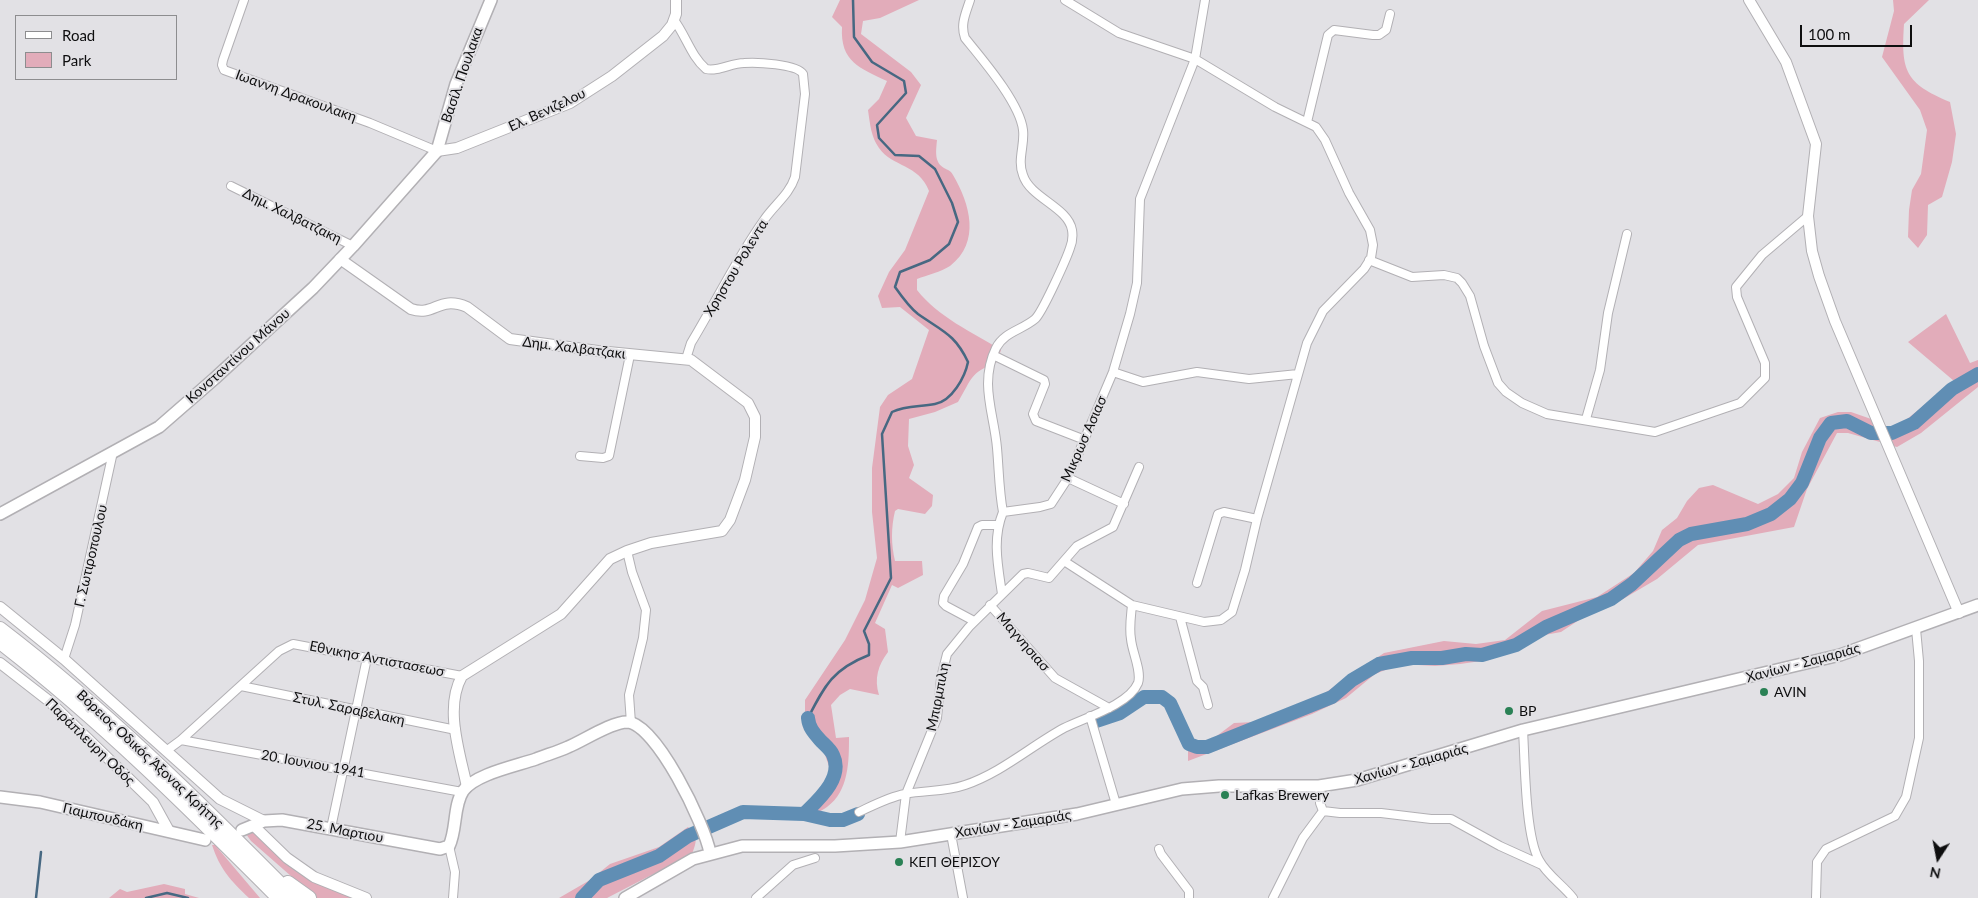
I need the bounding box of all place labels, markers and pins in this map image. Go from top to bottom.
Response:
place label: AVIN [1774,684,1807,700]
marker: AVIN [1758,686,1770,698]
place label: BP [1519,703,1536,719]
marker: BP [1503,705,1515,717]
place label: Lafkas Brewery [1235,787,1329,803]
marker: Lafkas Brewery [1219,789,1231,801]
place label: ΚΕΠ ΘΕΡΙΣΟΥ [909,854,1000,870]
marker: ΚΕΠ ΘΕΡΙΣΟΥ [893,856,905,868]

